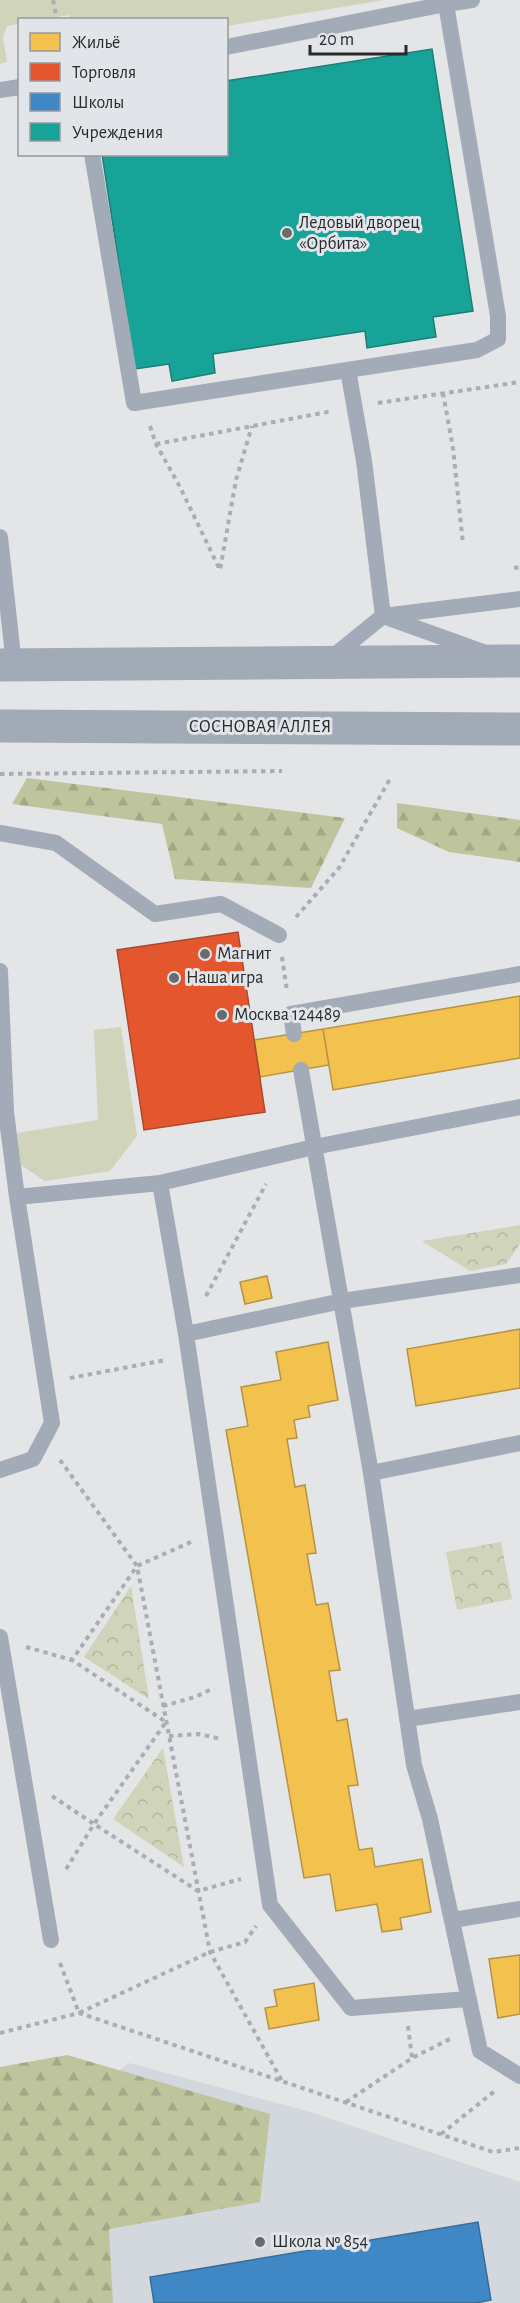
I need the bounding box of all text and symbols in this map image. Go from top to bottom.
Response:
legend [18,18,228,156]
scale bar [310,18,406,56]
text: 20 m [319,31,354,49]
text: Жильё [72,34,120,52]
text: Торговля [72,64,136,82]
text: Школы [72,94,124,112]
text: Учреждения [72,124,163,142]
place label: Ледовый дворец «Орбита» [299,214,420,253]
marker: Ледовый дворец «Орбита» [280,226,294,240]
street label: СОСНОВАЯ АЛЛЕЯ [189,718,331,736]
place label: Магнит [217,945,272,963]
marker: Магнит [198,947,212,961]
place label: Наша игра [186,969,263,987]
marker: Наша игра [167,971,181,985]
place label: Москва 124489 [234,1006,341,1024]
marker: Москва 124489 [215,1008,229,1022]
place label: Школа № 854 [272,2233,368,2251]
marker: Школа № 854 [253,2235,267,2249]

